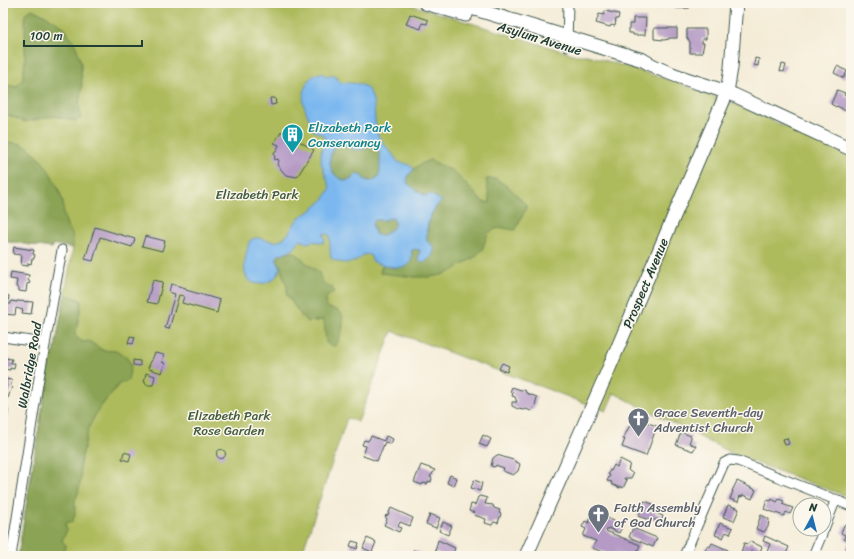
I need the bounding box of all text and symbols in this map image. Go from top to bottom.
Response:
street label: Asylum Avenue [494,14,585,62]
scale bar [24,22,142,48]
text: 100 m [30,25,63,47]
place label: Elizabeth Park Conservancy [308,116,391,154]
building icon: Elizabeth Park Conservancy [280,121,306,154]
park label: Elizabeth Park [216,183,299,206]
street label: Prospect Avenue [616,234,675,332]
street label: Walbridge Road [11,319,49,410]
place label: Grace Seventh-day Adventist Church [653,401,764,439]
park label: Elizabeth Park Rose Garden [188,404,271,442]
church icon: Grace Seventh-day Adventist Church [626,406,652,439]
place label: Faith Assembly of God Church [614,496,701,534]
north arrow [792,497,832,537]
text: N [807,498,818,518]
church icon: Faith Assembly of God Church [586,501,612,534]

